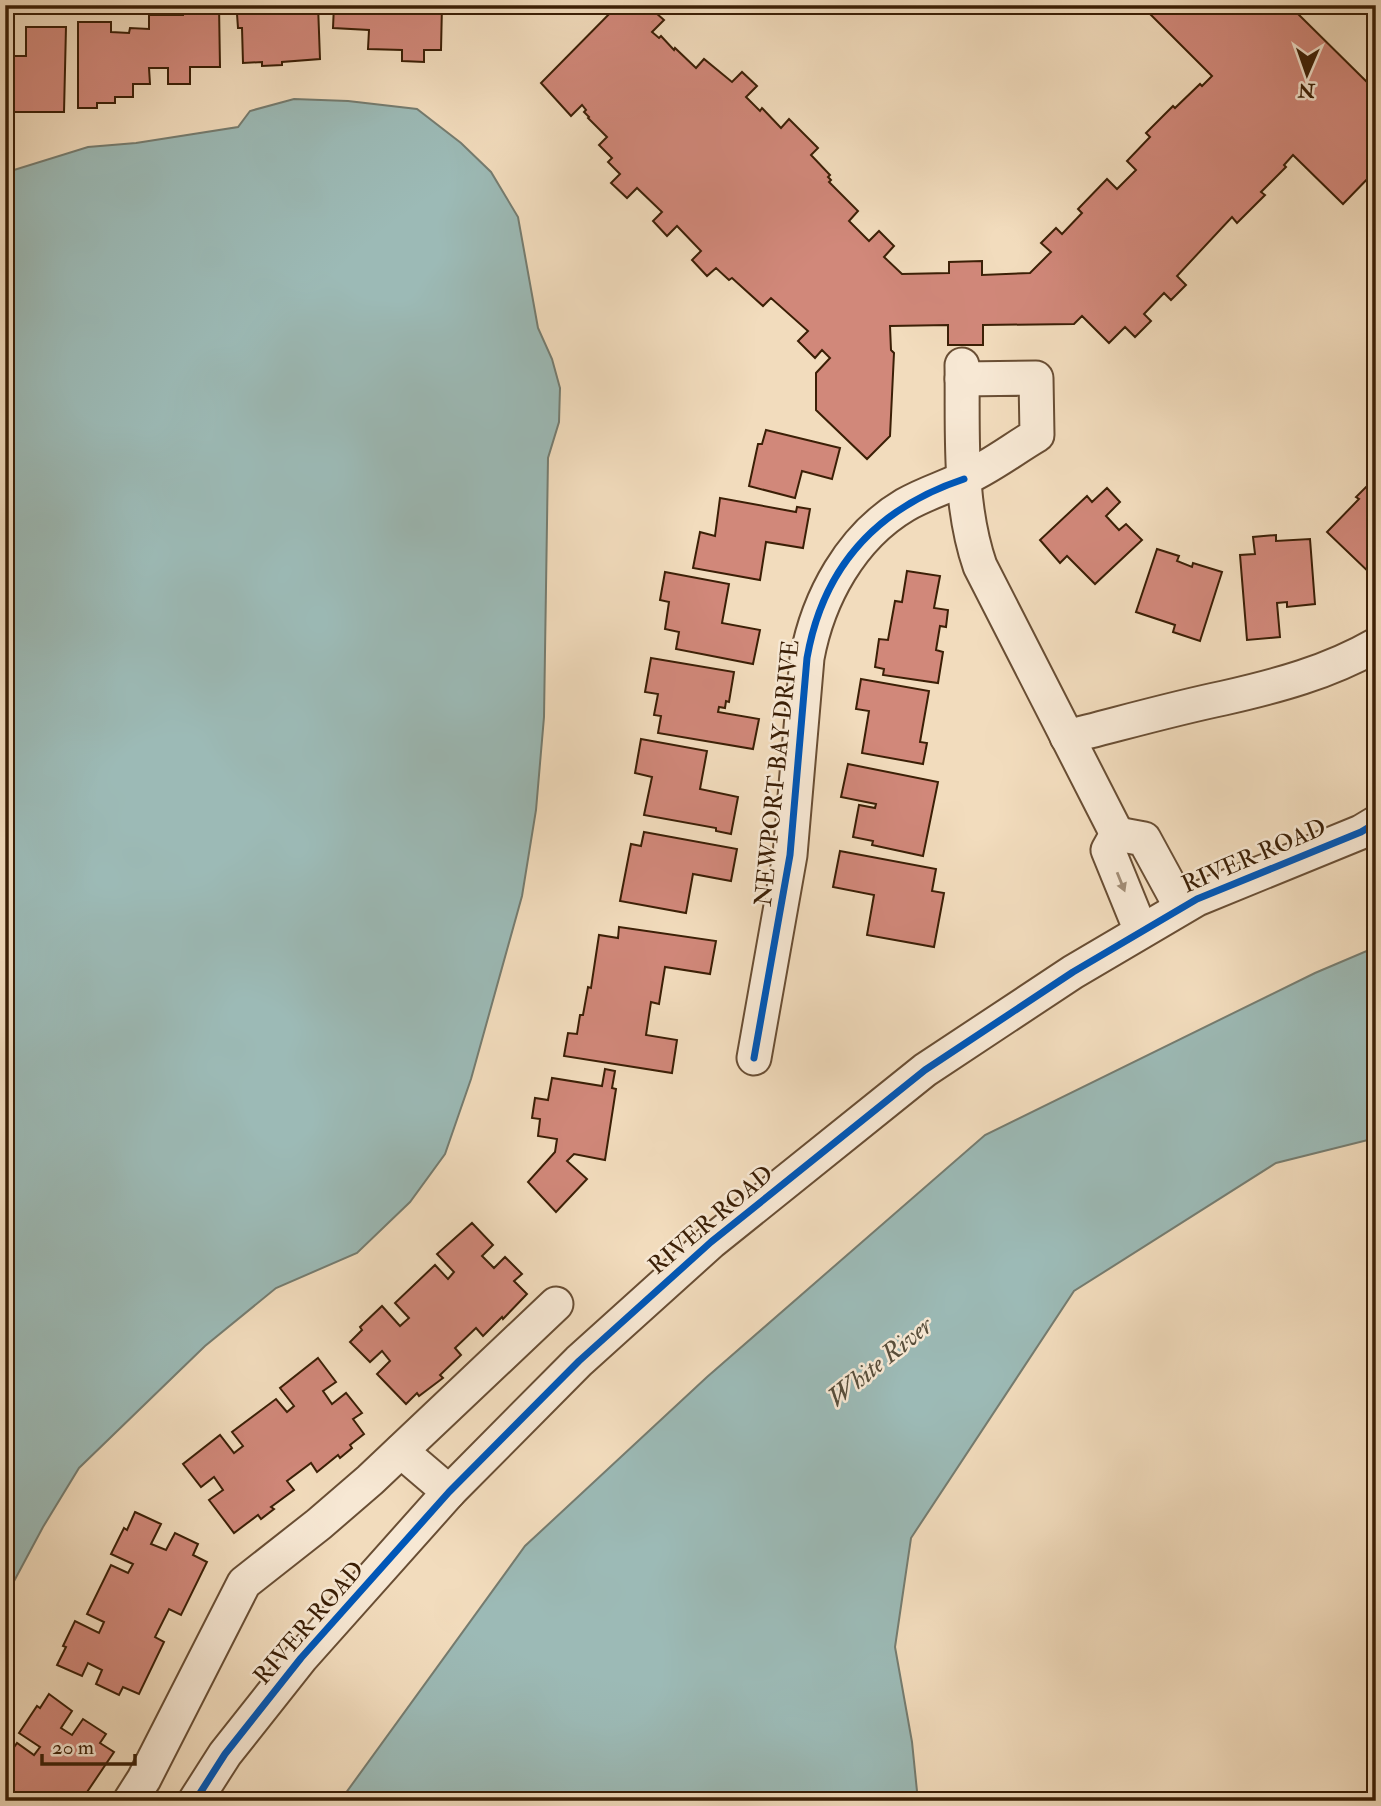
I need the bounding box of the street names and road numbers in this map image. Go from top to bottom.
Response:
street label: NEWPORT BAY DRIVE [748,638,806,908]
street label: RIVER ROAD [1177,812,1331,900]
street label: RIVER ROAD [642,1159,780,1281]
street label: RIVER ROAD [247,1555,371,1691]

